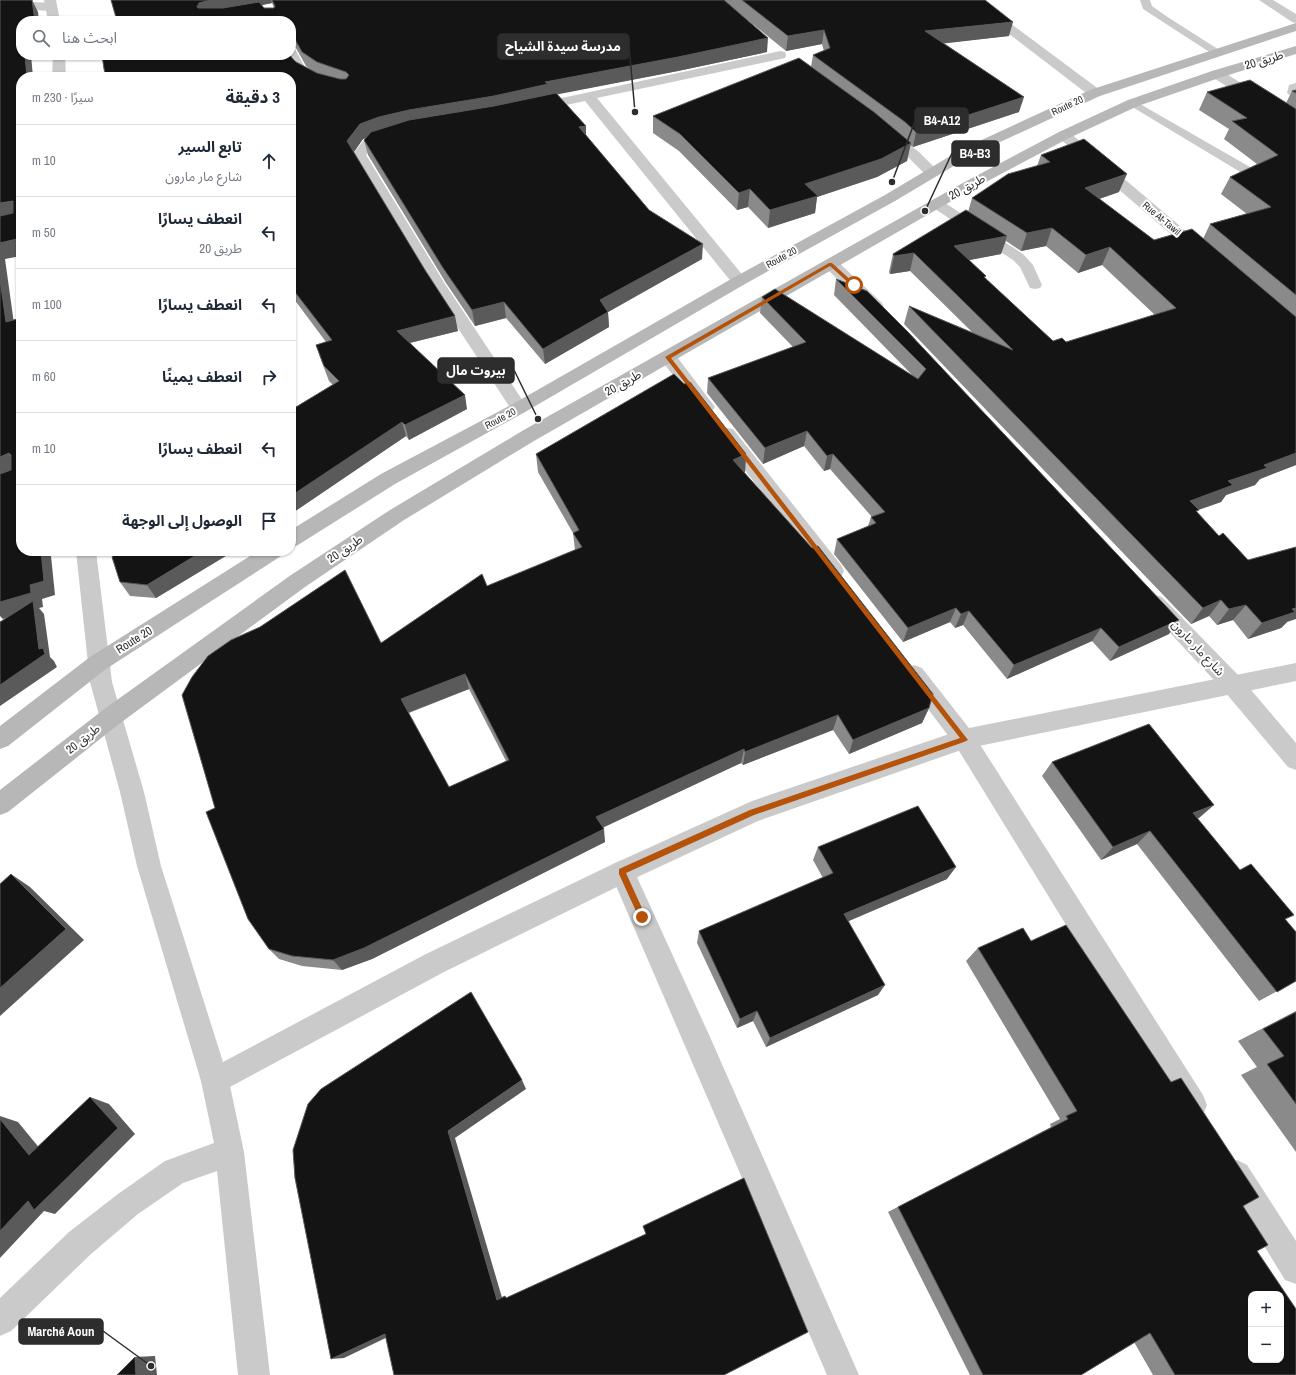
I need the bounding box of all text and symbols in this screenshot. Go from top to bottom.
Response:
search box [16,16,296,60]
icon: search [30,27,52,49]
text: ابحث هنا [62,27,117,48]
callout: مدرسة سيدة الشياح [498,34,629,59]
text: مدرسة سيدة الشياح [505,38,621,56]
street label: طريق 20 [1243,47,1285,73]
text: 3 دقيقة [226,85,280,108]
text: سيرًا · 230 m [32,89,94,106]
street label: Route 20 [1049,92,1085,118]
callout: B4-A12 [915,108,968,133]
text: B4-A12 [924,112,960,129]
text: تابع السير [178,136,242,157]
callout: B4-B3 [952,141,999,166]
text: B4-B3 [960,145,990,162]
icon: ahead [258,150,280,172]
text: 10 m [32,152,56,169]
text: شارع مار مارون [165,168,242,185]
street label: طريق 20 [946,170,988,204]
street label: Rue At-Tawil [1140,199,1184,238]
text: انعطف يسارًا [158,208,242,229]
icon: left [258,222,280,244]
text: 50 m [32,224,56,241]
text: طريق 20 [199,240,242,257]
street label: Route 20 [764,243,799,271]
route start [845,276,863,294]
text: انعطف يسارًا [158,294,242,315]
icon: left [258,294,280,316]
text: 100 m [32,296,62,313]
callout: بیروت مال [438,358,514,383]
text: بیروت مال [446,362,506,379]
text: انعطف يمينًا [162,366,242,387]
icon: right [258,366,280,388]
street label: طريق 20 [602,366,644,400]
text: 60 m [32,368,56,385]
street label: Route 20 [482,405,518,432]
text: انعطف يسارًا [158,438,242,459]
icon: left [258,438,280,460]
text: 10 m [32,440,56,457]
text: الوصول إلى الوجهة [122,510,242,531]
icon: arrive [258,510,280,532]
street label: طريق 20 [324,531,366,567]
street label: شارع مار مارون [1167,617,1228,680]
street label: Route 20 [113,623,155,657]
street label: طريق 20 [63,721,103,757]
route end [633,908,651,926]
map controls [1248,1291,1284,1363]
button: + [1248,1291,1284,1327]
callout: Marché Aoun [19,1319,103,1344]
text: Marché Aoun [27,1323,95,1340]
button: − [1248,1327,1284,1363]

